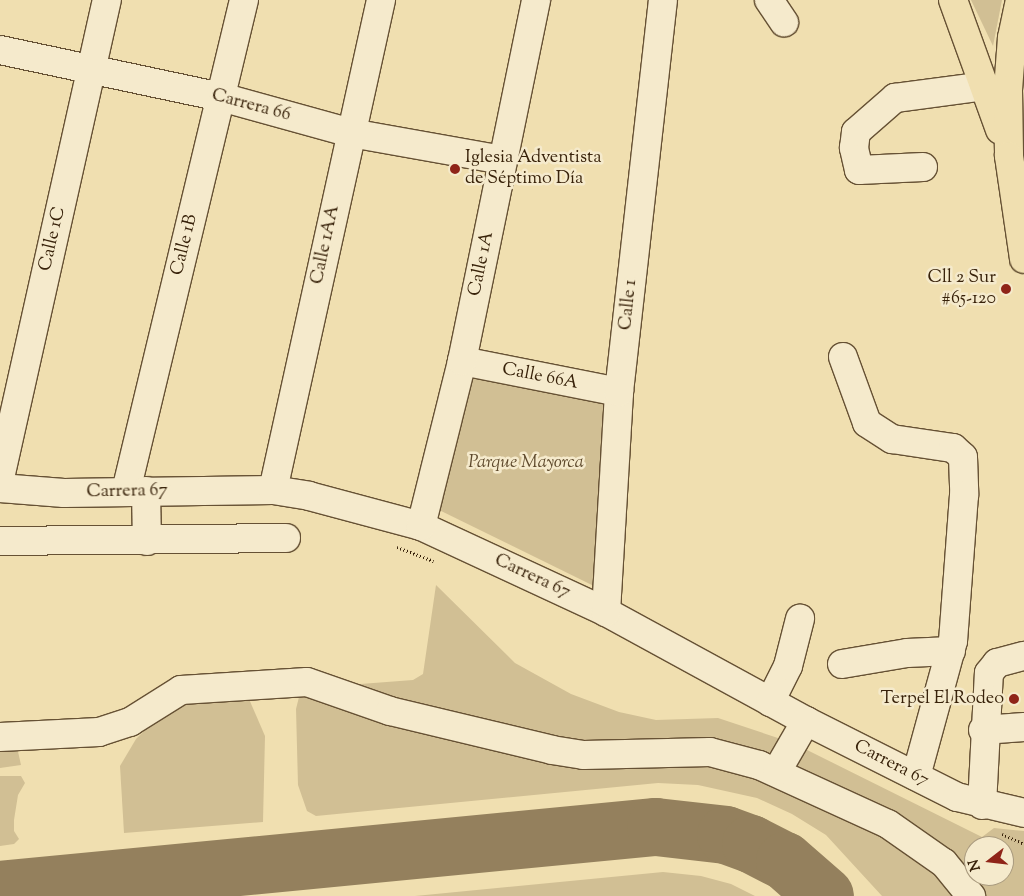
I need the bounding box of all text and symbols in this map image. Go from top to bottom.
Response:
street label: Carrera 66 [209,85,293,127]
place label: Iglesia Adventista de Séptimo Día [465,148,601,190]
marker: Iglesia Adventista de Séptimo Día [449,163,461,175]
street label: Calle 1AA [307,204,345,286]
street label: Calle 1C [35,205,71,273]
street label: Calle 1B [167,212,203,278]
street label: Calle 1A [465,230,499,298]
place label: Cll 2 Sur #65-120 [927,268,996,310]
street label: Calle 1 [616,279,642,331]
marker: Cll 2 Sur #65-120 [1000,283,1012,295]
street label: Calle 66A [500,359,580,395]
park label: Parque Mayorca [468,452,584,474]
street label: Carrera 67 [86,480,168,504]
street label: Carrera 67 [491,550,573,604]
place label: Terpel El Rodeo [880,688,1004,710]
marker: Terpel El Rodeo [1008,693,1020,705]
street label: Carrera 67 [850,736,932,792]
north arrow [964,836,1014,886]
text: N [964,857,987,873]

